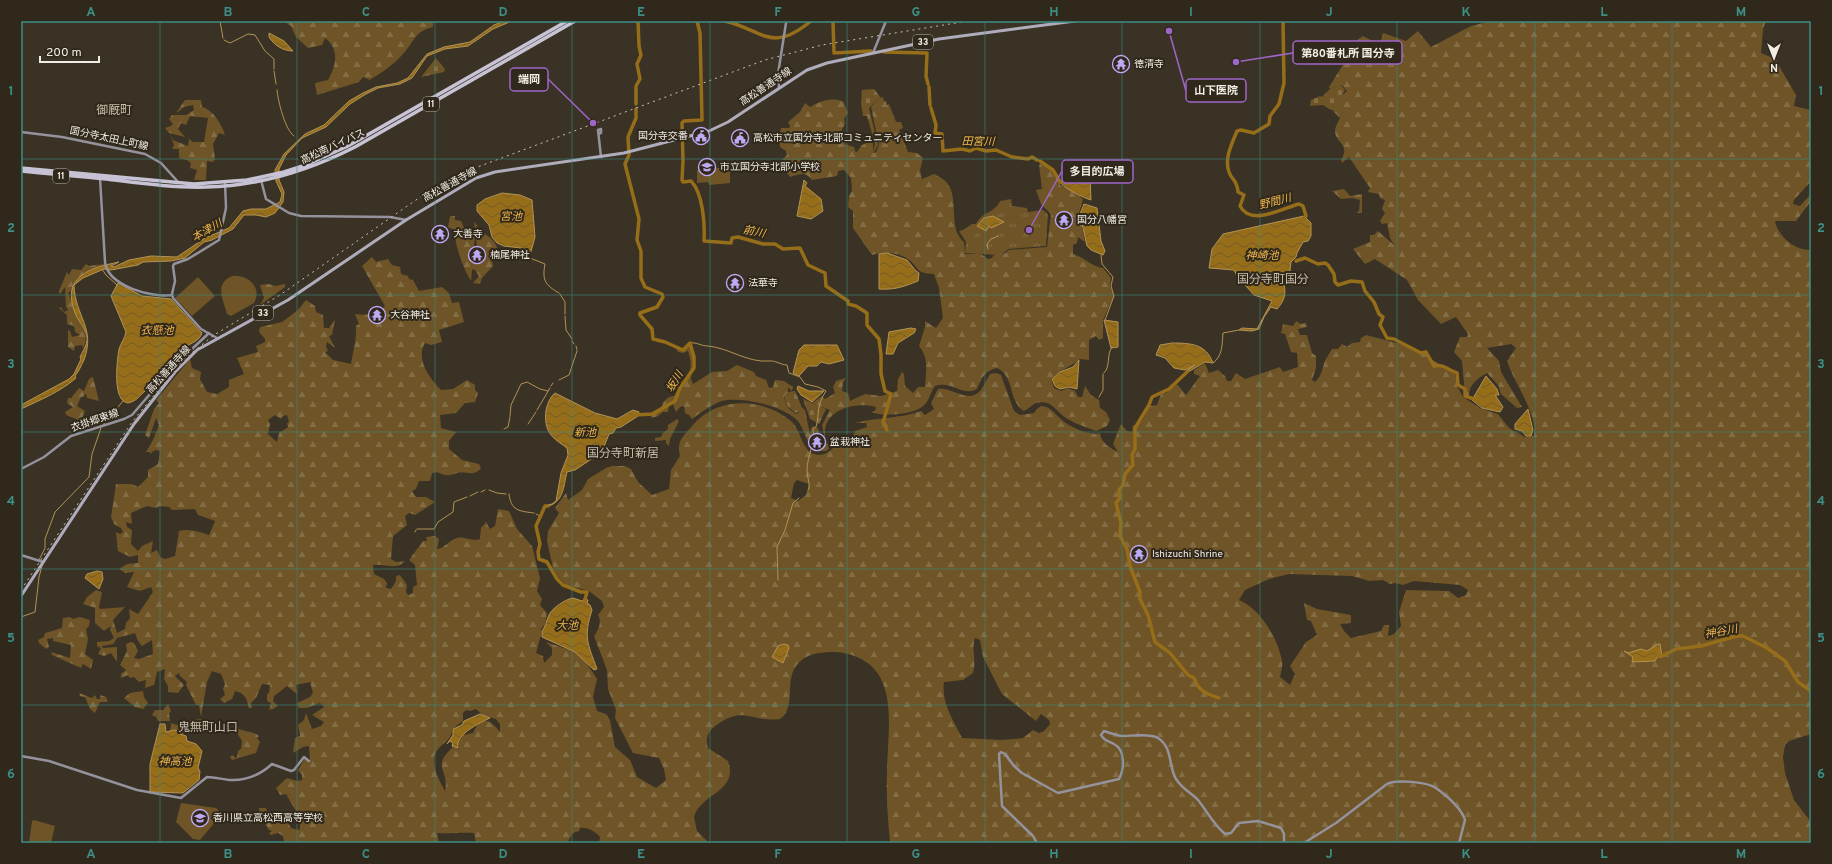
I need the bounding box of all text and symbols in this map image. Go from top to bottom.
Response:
text: A [86,5,96,21]
text: B [224,5,233,21]
text: C [362,5,370,21]
text: D [498,5,508,21]
text: E [637,5,645,21]
text: F [774,5,782,21]
text: G [912,5,921,21]
text: H [1049,5,1059,21]
text: I [1189,5,1193,21]
text: J [1325,5,1333,21]
text: K [1461,5,1471,21]
text: L [1600,5,1608,21]
text: M [1736,5,1746,21]
road number: 33 [913,35,933,49]
scale bar [40,38,99,64]
north arrow [1754,38,1794,78]
callout: 第80番札所 国分寺 [1293,41,1402,64]
text: 200 m [46,45,82,61]
text: 第80番札所 国分寺 [1301,47,1395,61]
temple icon: 徳清寺 [1111,54,1131,74]
place label: 徳清寺 [1134,58,1164,71]
text: N [1770,60,1778,74]
street label: 高松善通寺線 [737,65,795,109]
callout: 端岡 [510,68,548,91]
text: 端岡 [518,73,540,87]
callout: 山下医院 [1186,79,1246,102]
text: 1 [8,84,14,100]
text: 山下医院 [1194,84,1238,98]
text: 1 [1818,84,1824,100]
road number: 11 [423,97,439,111]
district label: 御厩町 [96,103,132,119]
street label: 国分寺太田上町線 [69,124,149,154]
street label: 高松南バイパス [299,126,367,168]
public building icon: 国分寺交番 [691,126,711,146]
public building icon: 高松市立国分寺北部コミュニティセンター [730,128,750,148]
place label: 国分寺交番 [638,130,688,143]
place label: 高松市立国分寺北部コミュニティセンター [753,132,942,145]
water label: 田宮川 [961,135,996,149]
school or university icon: 市立国分寺北部小学校 [697,157,717,177]
callout: 多目的広場 [1062,160,1133,183]
place label: 市立国分寺北部小学校 [720,161,820,174]
street label: 高松善通寺線 [421,165,479,205]
text: 多目的広場 [1070,165,1125,179]
road number: 11 [53,169,69,183]
water label: 野間川 [1257,191,1294,213]
water label: 宮池 [500,210,523,224]
temple icon: 国分八幡宮 [1054,210,1074,230]
place label: 国分八幡宮 [1077,214,1127,227]
water label: 本津川 [189,216,226,245]
text: 2 [7,221,15,237]
text: 2 [1817,221,1825,237]
water label: 前川 [742,223,767,241]
temple icon: 大善寺 [430,224,450,244]
place label: 大善寺 [453,228,483,241]
temple icon: 楠尾神社 [467,245,487,265]
place label: 楠尾神社 [490,249,530,262]
water label: 神崎池 [1246,249,1279,263]
district label: 国分寺町国分 [1237,272,1309,288]
temple icon: 法華寺 [725,273,745,293]
place label: 法華寺 [748,277,778,290]
temple icon: 大谷神社 [367,305,387,325]
road number: 33 [253,306,273,320]
place label: 大谷神社 [390,309,430,322]
water label: 衣懸池 [141,324,174,338]
street label: 高松善通寺線 [144,343,194,397]
text: 3 [7,357,15,373]
text: 3 [1817,357,1825,373]
water label: 坂川 [663,368,687,395]
street label: 衣掛郷東線 [68,407,121,436]
water label: 新池 [574,426,597,440]
temple icon: 盆栽神社 [807,432,827,452]
place label: 盆栽神社 [830,436,870,449]
district label: 国分寺町新居 [587,446,659,462]
text: 4 [7,494,15,510]
text: 4 [1817,494,1825,510]
temple icon: Ishizuchi Shrine [1129,544,1149,564]
place label: Ishizuchi Shrine [1152,548,1223,561]
water label: 大池 [556,619,579,633]
water label: 神谷川 [1704,622,1739,642]
text: 5 [7,631,15,647]
text: 5 [1817,631,1825,647]
district label: 鬼無町山口 [178,720,238,736]
water label: 神高池 [159,755,192,769]
text: 6 [7,767,15,783]
text: 6 [1817,767,1825,783]
school or university icon: 香川県立高松西高等学校 [190,808,210,828]
place label: 香川県立高松西高等学校 [213,812,323,825]
text: A [86,847,96,863]
text: B [224,847,233,863]
text: C [362,847,370,863]
text: D [498,847,508,863]
text: E [637,847,645,863]
text: F [774,847,782,863]
text: G [912,847,921,863]
text: H [1049,847,1059,863]
text: I [1189,847,1193,863]
text: J [1325,847,1333,863]
text: K [1461,847,1471,863]
text: L [1600,847,1608,863]
text: M [1736,847,1746,863]

